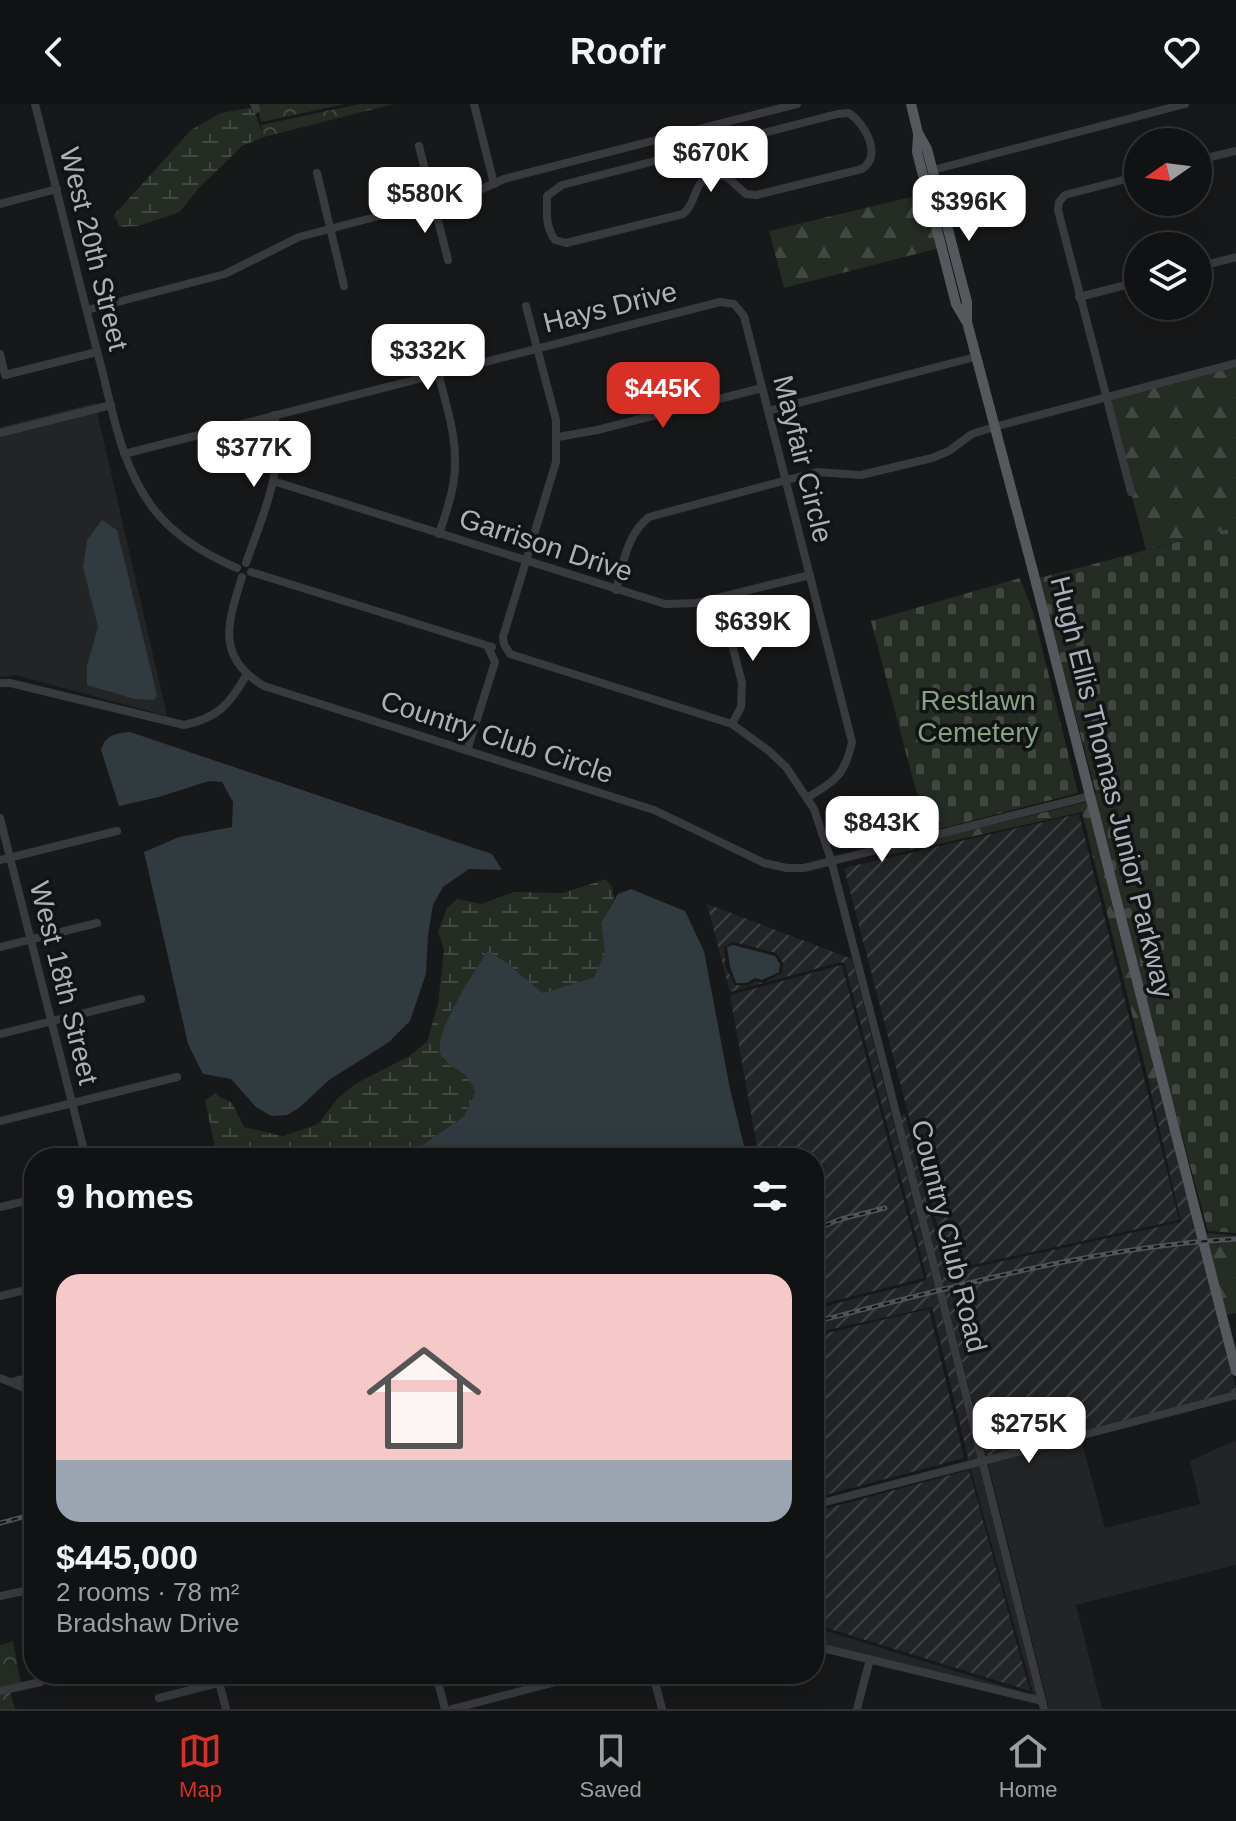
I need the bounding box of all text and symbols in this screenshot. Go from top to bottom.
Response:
icon: back [32,30,76,74]
icon: heart [1160,30,1204,74]
text: Roofr [570,31,666,72]
pin: $670K [655,126,767,194]
north arrow [1124,128,1212,216]
map controls [1124,128,1212,320]
text: $670K [673,137,749,167]
street label: West 20th Street [54,144,134,354]
pin: $580K [369,167,481,235]
pin: $396K [913,175,1025,243]
text: $580K [387,178,463,208]
text: $396K [931,186,1007,216]
button: layers [1124,232,1212,320]
street label: Hays Drive [540,275,680,339]
pin: $332K [372,324,484,392]
text: $332K [390,335,466,365]
pin: $445K [607,362,719,430]
street label: Mayfair Circle [767,372,839,546]
text: $445K [625,373,701,403]
pin: $377K [198,421,310,489]
text: $377K [216,432,292,462]
street label: Garrison Drive [455,502,637,588]
street label: Hugh Ellis Thomas Junior Parkway [1045,573,1179,1001]
pin: $639K [697,595,809,663]
text: $639K [715,606,791,636]
street label: Country Club Circle [377,685,617,789]
park label: Restlawn Cemetery [917,685,1039,748]
pin: $843K [826,796,938,864]
text: $843K [844,807,920,837]
street label: West 18th Street [24,878,104,1088]
street label: Country Club Road [905,1117,993,1355]
icon: filters [748,1174,792,1218]
text: 9 homes [56,1177,194,1215]
icon: home [352,1326,496,1470]
pin: $275K [973,1397,1085,1465]
text: $275K [991,1408,1067,1438]
text: $445,000 [56,1538,198,1576]
text: 2 rooms · 78 m² [56,1577,240,1607]
text: Bradshaw Drive [56,1608,240,1638]
tab: Map [178,1729,222,1803]
tab: Saved [579,1729,642,1803]
tab: Home [999,1729,1058,1803]

